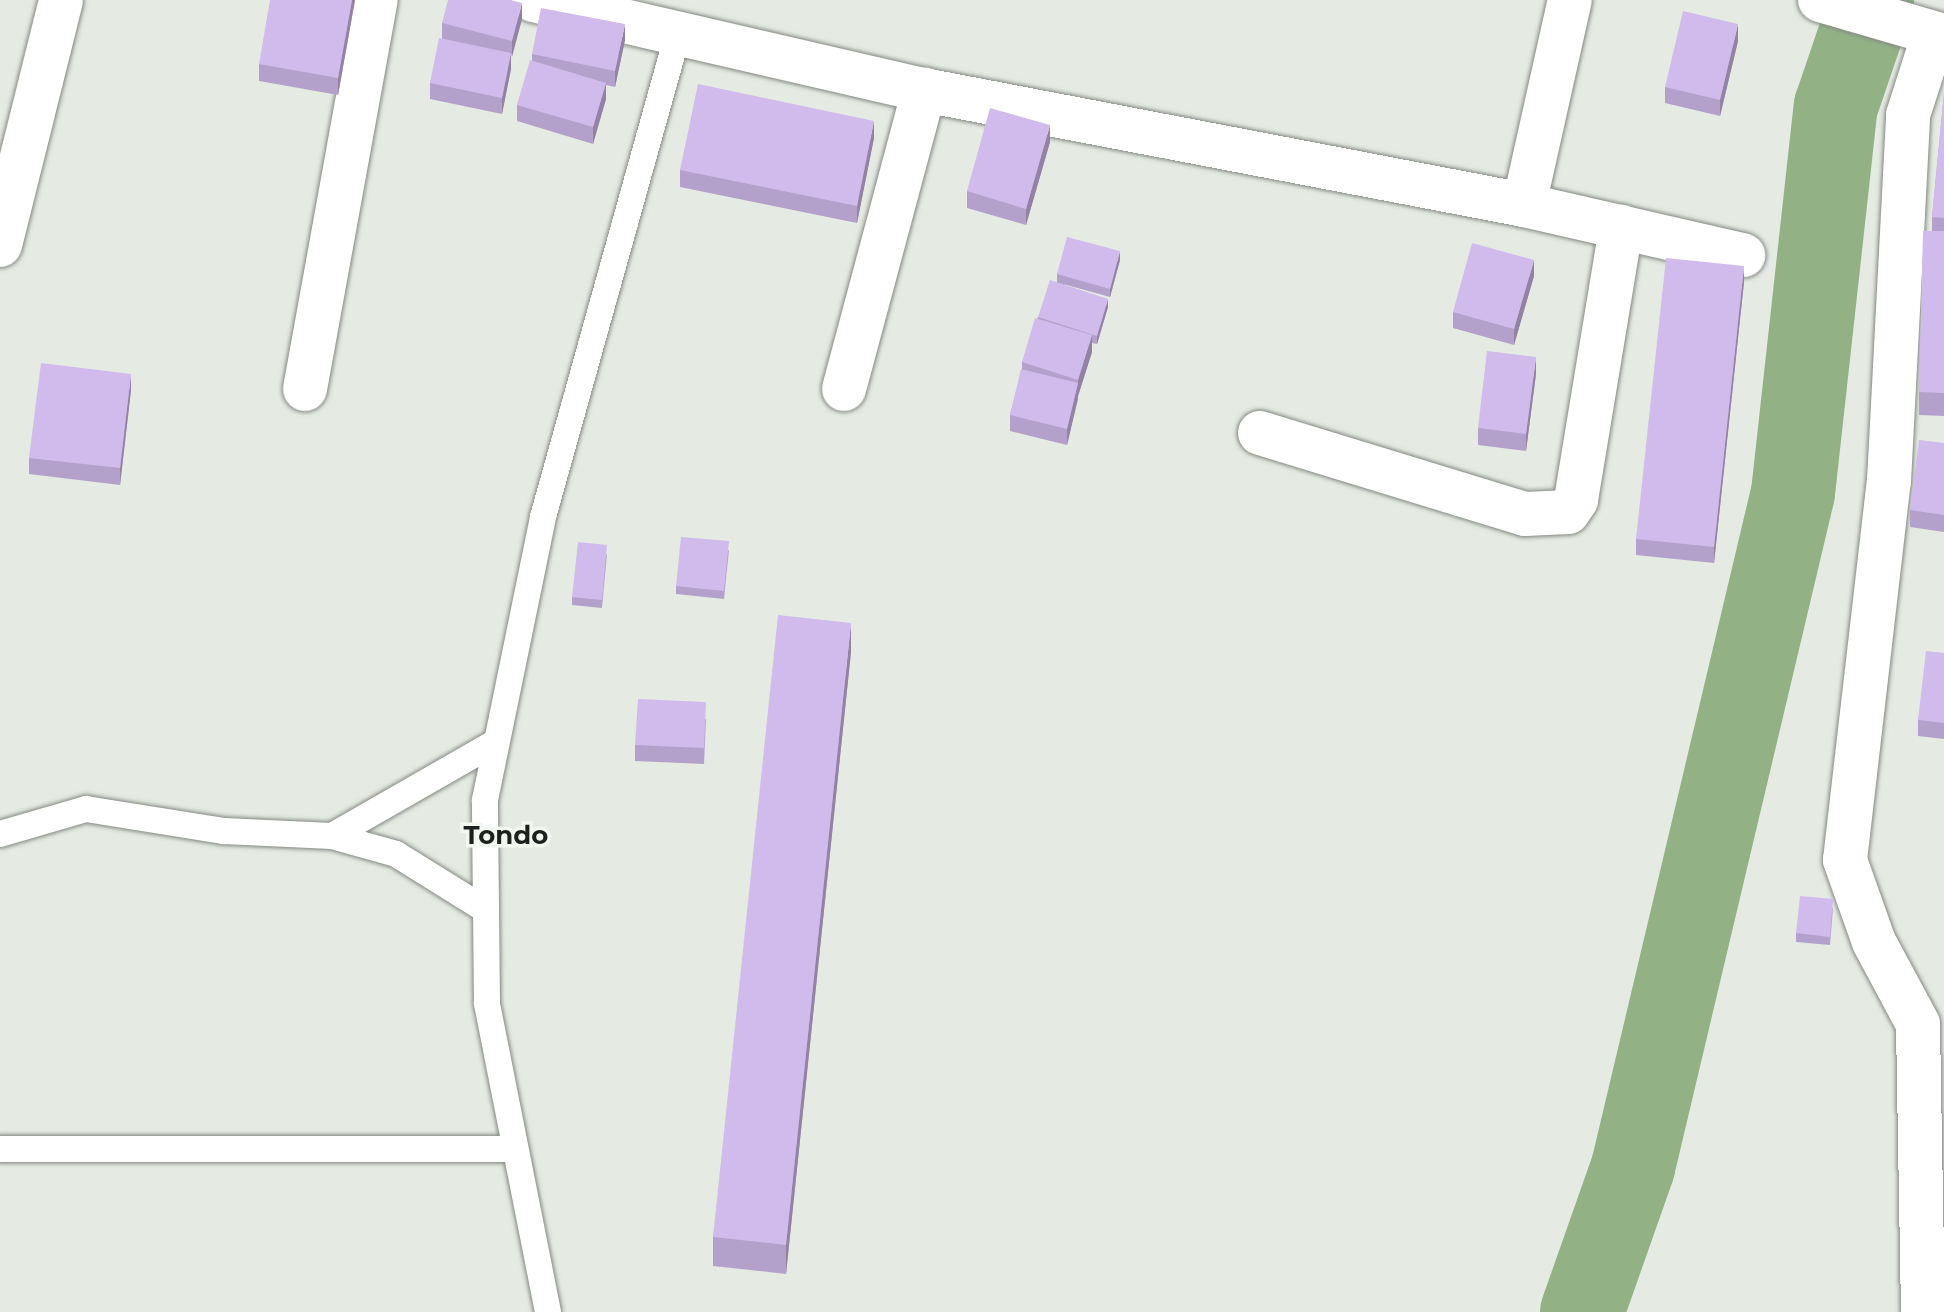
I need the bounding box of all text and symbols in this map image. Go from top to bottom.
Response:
district label: Tondo [464,820,548,852]

